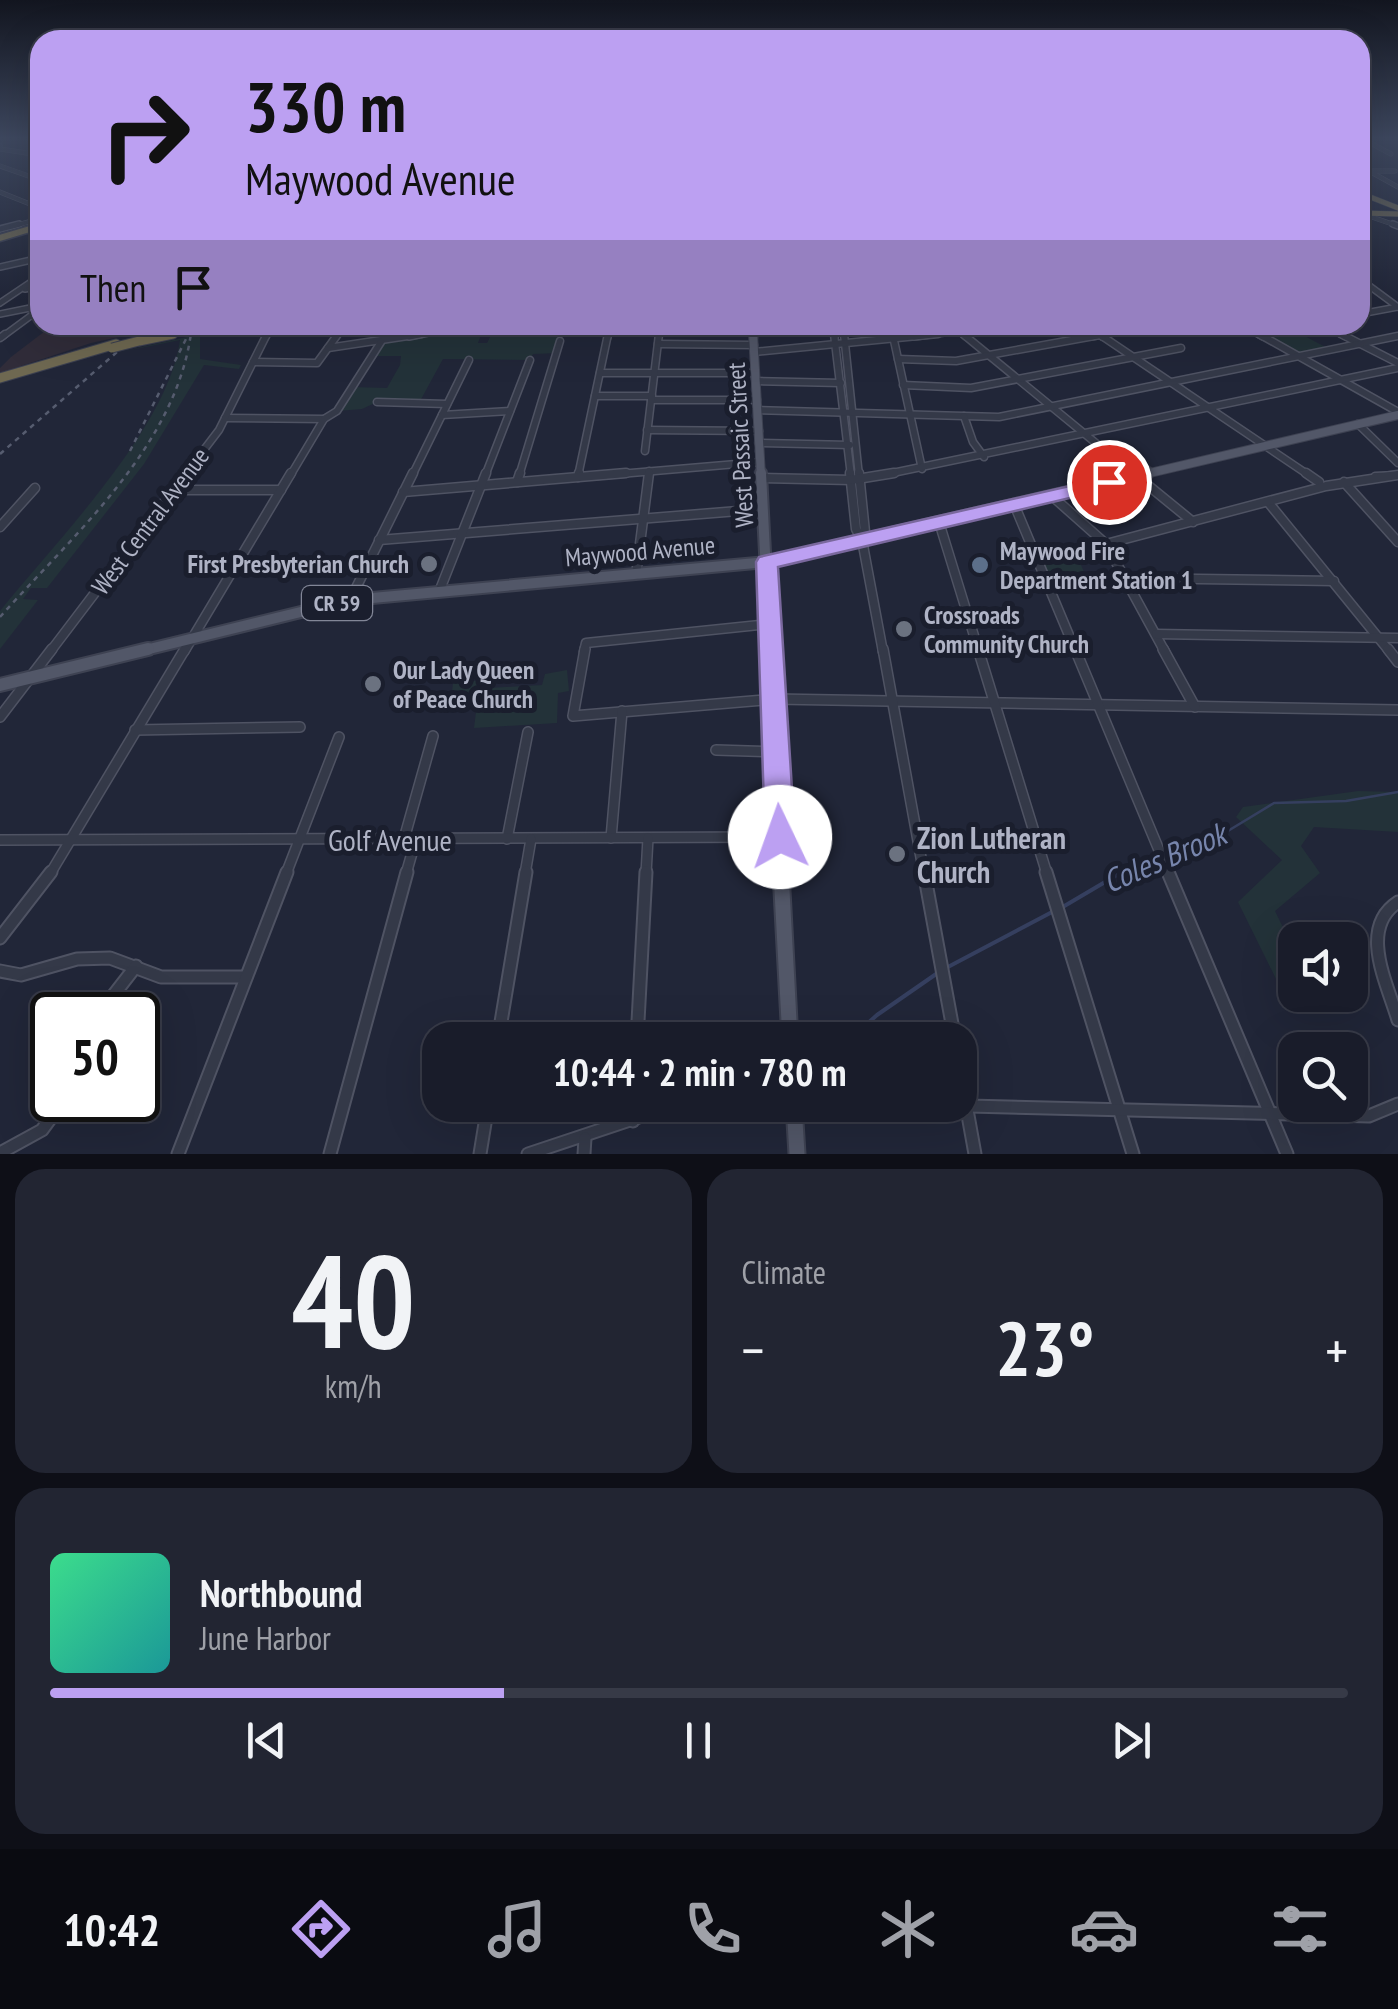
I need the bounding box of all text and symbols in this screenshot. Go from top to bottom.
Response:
text: 330 m [245,61,406,151]
icon: right [80,70,210,200]
text: Maywood Avenue [245,149,516,207]
icon: arrive [166,260,221,315]
text: Then [80,263,146,312]
street label: West Passaic Street [720,362,760,528]
pin [1067,440,1152,525]
street label: West Central Avenue [84,441,216,601]
icon: arrive [1082,455,1137,510]
street label: Maywood Avenue [564,529,716,573]
place label: Maywood Fire Department Station 1 [1000,535,1193,596]
place label: First Presbyterian Church [187,548,409,580]
marker: First Presbyterian Church [418,553,440,575]
marker: Maywood Fire Department Station 1 [969,554,991,576]
road number: CR 59 [302,586,372,620]
place label: Crossroads Community Church [924,599,1089,660]
marker: Crossroads Community Church [893,618,915,640]
place label: Our Lady Queen of Peace Church [393,654,534,715]
marker: Our Lady Queen of Peace Church [362,673,384,695]
position arrow [728,785,832,889]
water label: Coles Brook [1096,811,1235,902]
place label: Zion Lutheran Church [917,818,1066,891]
street label: Golf Avenue [328,820,452,859]
marker: Zion Lutheran Church [886,843,908,865]
map controls [1278,922,1368,1122]
button: sound [1278,922,1368,1012]
speed limit sign: 50 [30,992,160,1122]
button: search [1278,1032,1368,1122]
text: 10:44 · 2 min · 780 m [553,1047,846,1096]
text: 40 [291,1216,415,1384]
text: Climate [742,1251,826,1293]
text: 23° [995,1300,1094,1397]
text: − [742,1314,764,1385]
text: + [1325,1314,1348,1385]
text: km/h [325,1365,382,1407]
text: Northbound [200,1568,362,1617]
text: June Harbor [200,1617,331,1659]
icon: previous [239,1713,294,1768]
icon: pause [671,1713,726,1768]
icon: next [1104,1713,1159,1768]
icon: directions [286,1894,356,1964]
icon: music [482,1894,552,1964]
icon: phone [678,1894,748,1964]
icon: climate [873,1894,943,1964]
icon: car [1069,1894,1139,1964]
icon: filters [1265,1894,1335,1964]
text: 10:42 [63,1900,160,1958]

